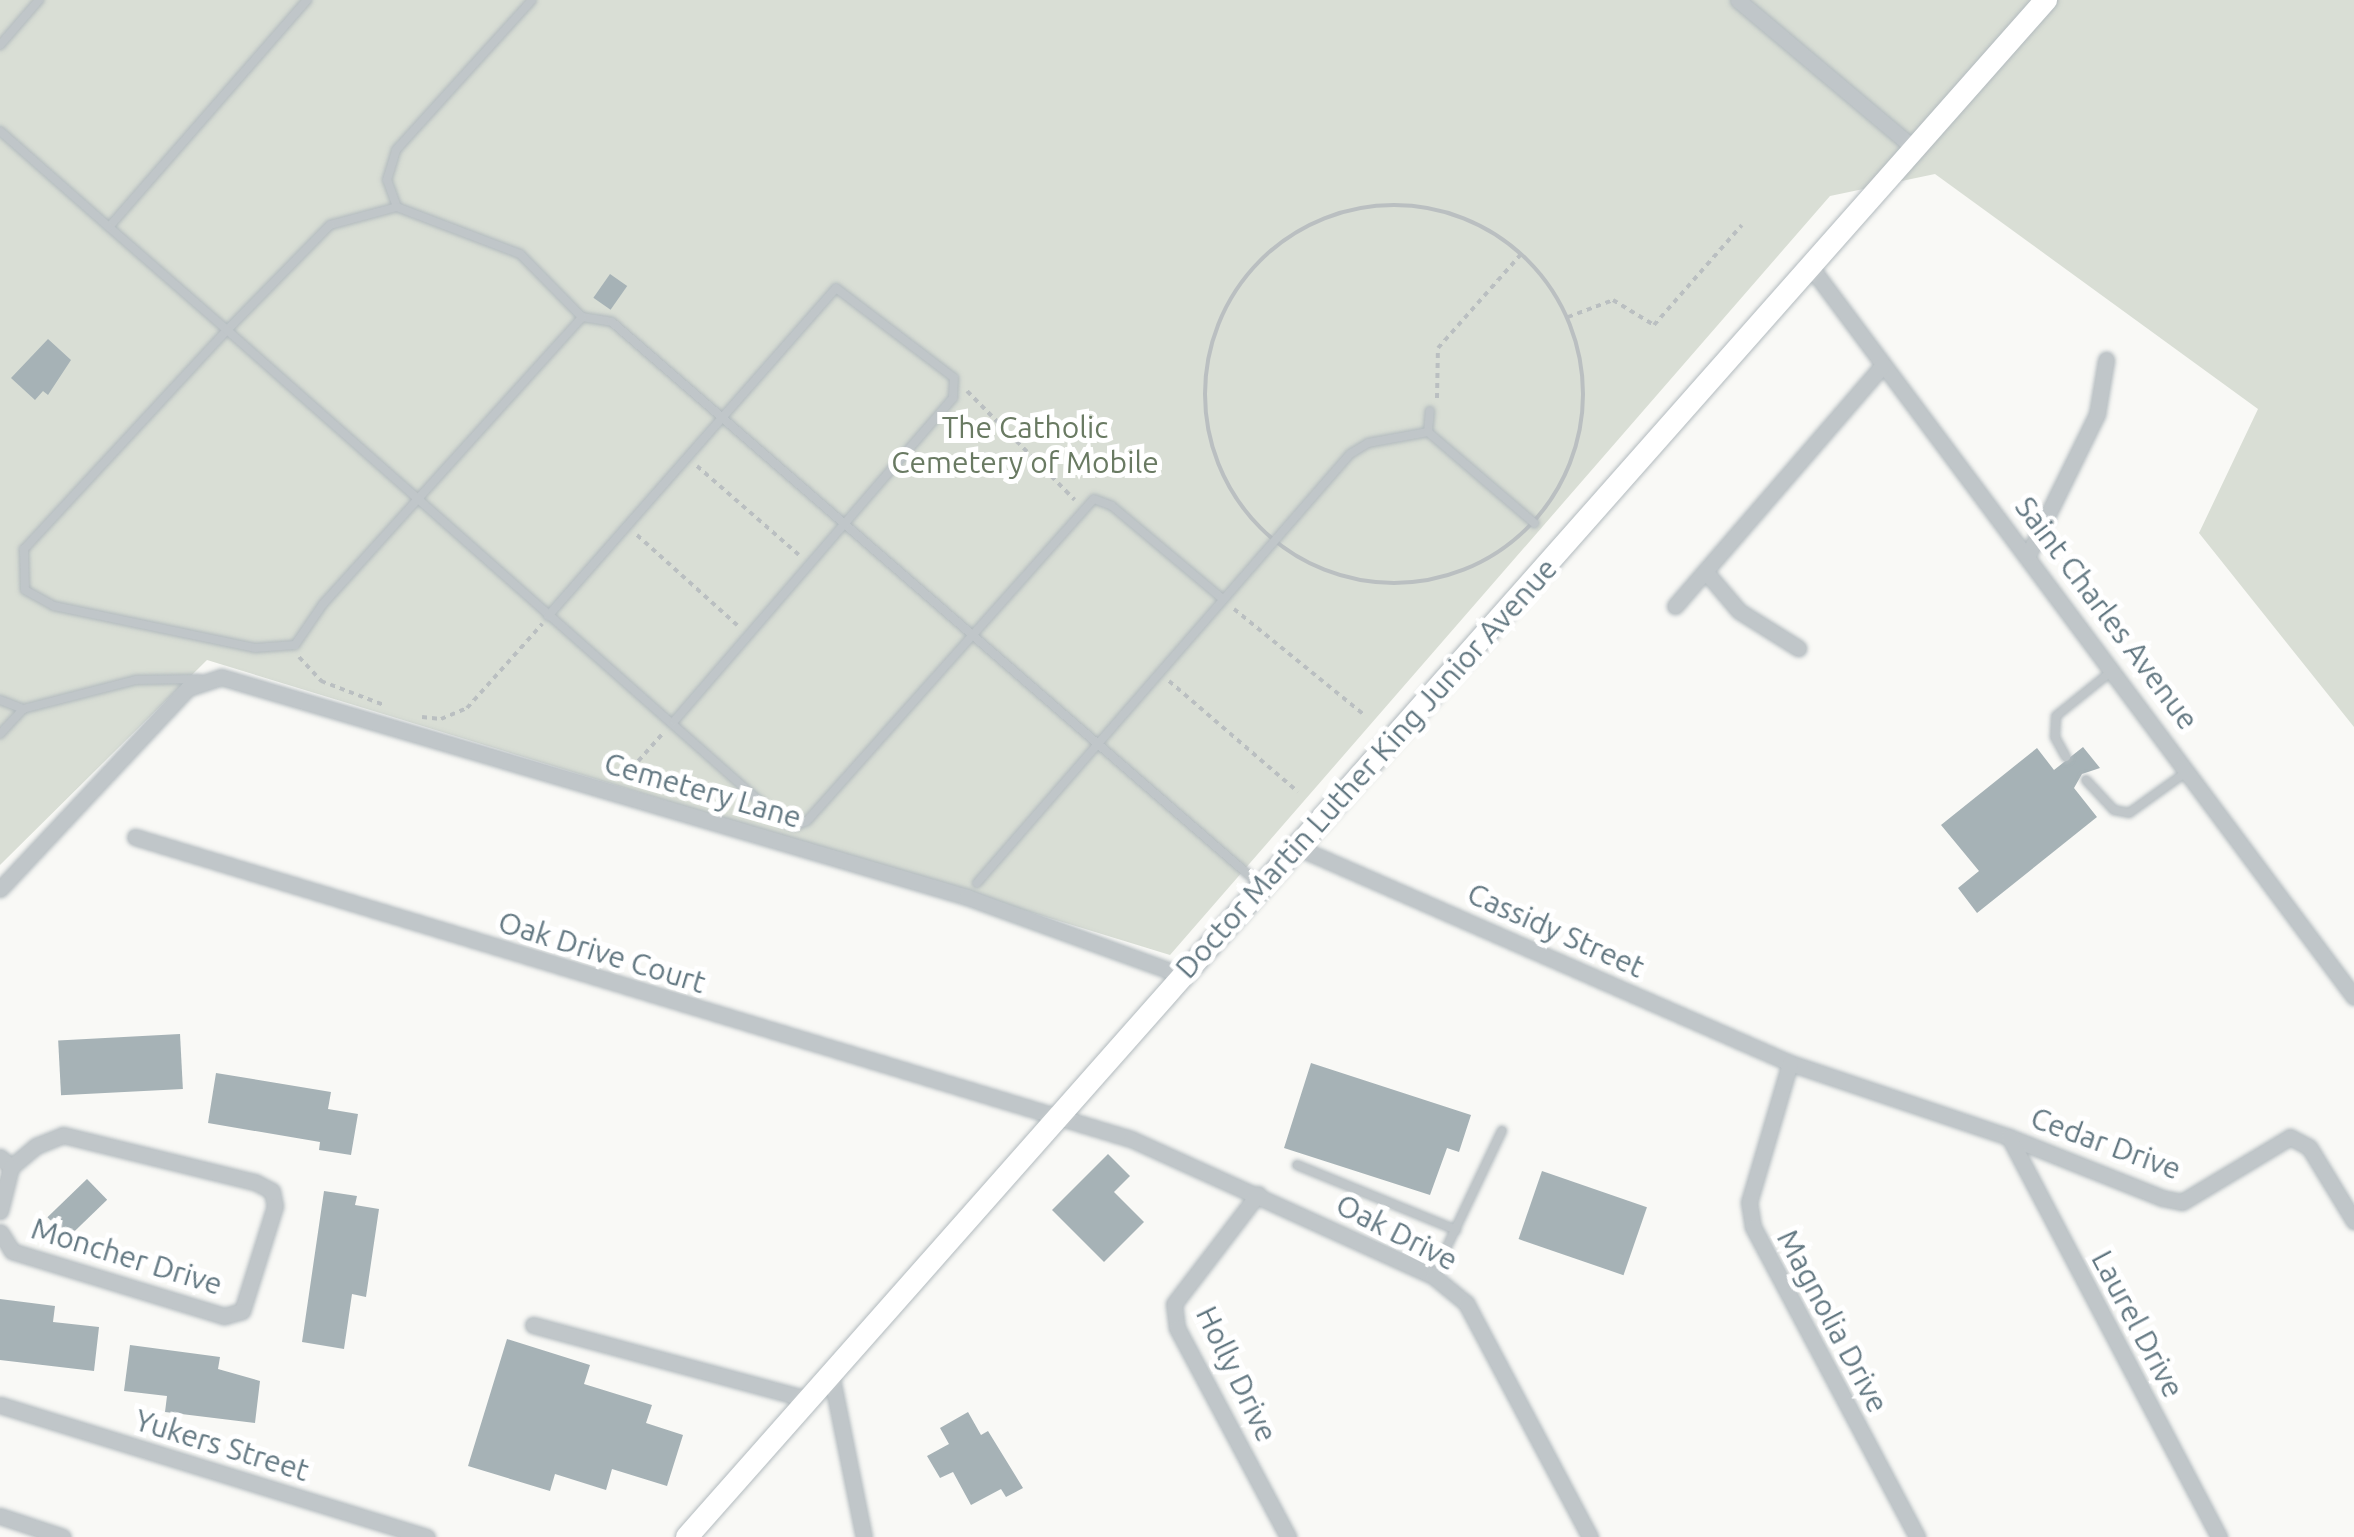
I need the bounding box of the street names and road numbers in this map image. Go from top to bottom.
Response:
street label: Saint Charles Avenue [2008,490,2206,736]
street label: Doctor Martin Luther King Junior Avenue [1168,551,1564,985]
street label: Cemetery Lane [600,745,806,835]
street label: Cassidy Street [1462,875,1650,985]
street label: Oak Drive Court [494,903,710,1001]
street label: Cedar Drive [2026,1099,2186,1187]
street label: Oak Drive [1330,1186,1464,1278]
street label: Moncher Drive [27,1210,227,1302]
street label: Magnolia Drive [1770,1223,1896,1419]
street label: Laurel Drive [2084,1244,2192,1404]
street label: Holly Drive [1189,1300,1285,1448]
street label: Yukers Street [131,1401,313,1489]

